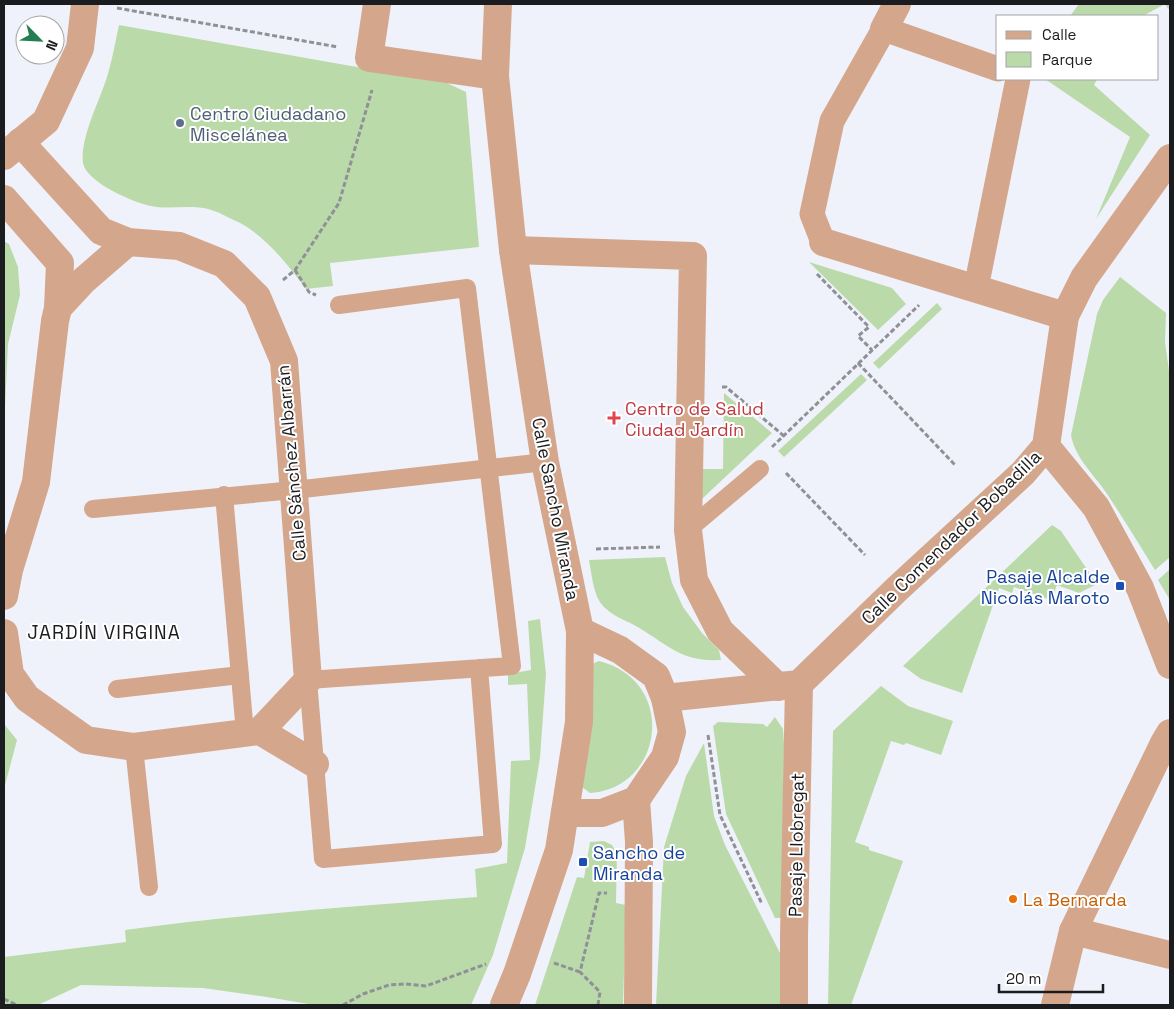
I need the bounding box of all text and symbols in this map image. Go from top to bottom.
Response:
north arrow [15,15,65,65]
legend [996,15,1159,80]
text: Calle [1042,25,1077,44]
text: N [42,37,62,53]
text: Parque [1042,50,1093,69]
place label: Centro Ciudadano Miscelánea [190,102,346,146]
marker: Centro Ciudadano Miscelánea [174,117,186,129]
street label: Calle Sánchez Albarrán [271,364,311,562]
place label: Centro de Salud Ciudad Jardín [625,397,764,441]
marker: Centro de Salud Ciudad Jardín [607,411,621,425]
street label: Calle Sancho Miranda [527,416,585,602]
street label: Calle Comendador Bobadilla [856,445,1046,629]
place label: Pasaje Alcalde Nicolás Maroto [981,565,1110,609]
marker: Pasaje Alcalde Nicolás Maroto [1114,580,1126,592]
district label: JARDÍN VIRGINA [27,620,181,645]
street label: Pasaje Llobregat [783,773,809,917]
place label: Sancho de Miranda [593,841,685,885]
marker: Sancho de Miranda [577,856,589,868]
place label: La Bernarda [1023,888,1127,911]
marker: La Bernarda [1007,893,1019,905]
scale bar [999,962,1103,994]
text: 20 m [1006,969,1041,988]

